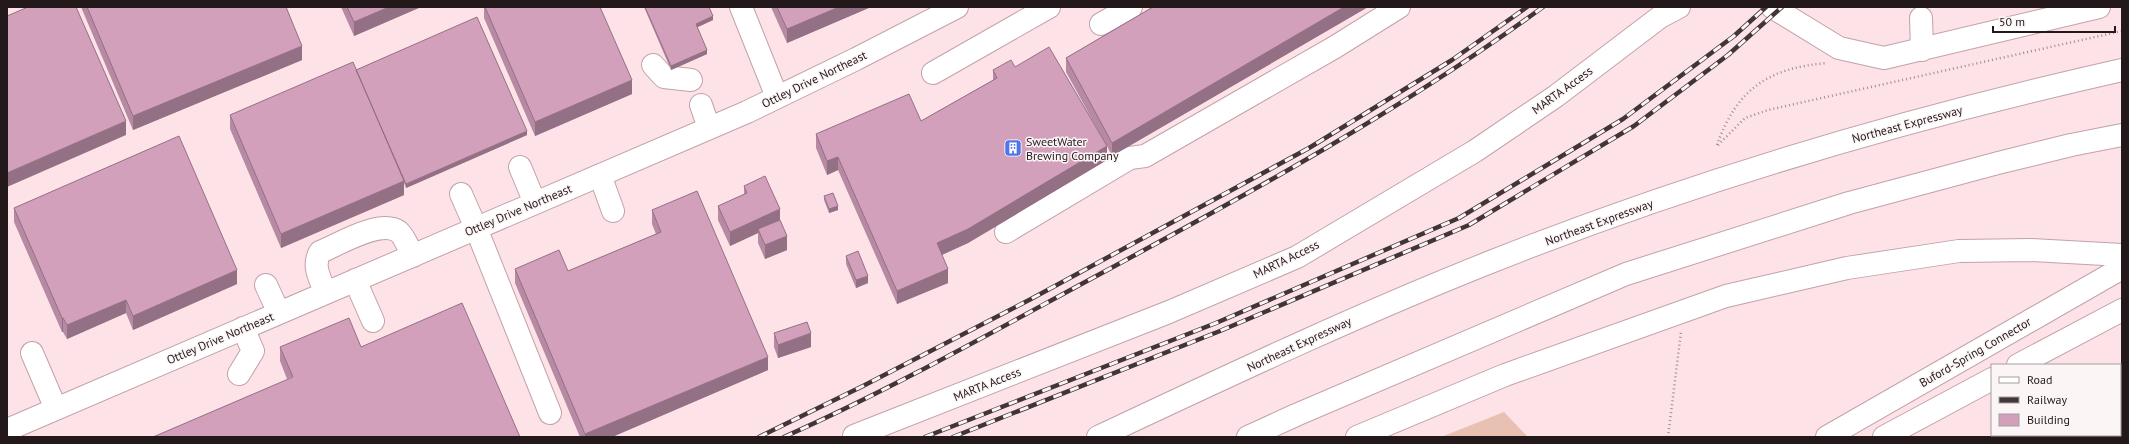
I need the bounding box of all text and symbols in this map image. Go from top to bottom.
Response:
scale bar [1993,8,2115,34]
text: 50 m [1999,14,2025,29]
street label: Ottley Drive Northeast [759,47,869,111]
street label: MARTA Access [1529,63,1595,117]
street label: Northeast Expressway [1850,102,1964,146]
place label: SweetWater Brewing Company [1026,134,1119,163]
building icon: SweetWater Brewing Company [1003,138,1023,158]
street label: Ottley Drive Northeast [462,181,574,239]
street label: Northeast Expressway [1543,195,1655,248]
street label: MARTA Access [1251,237,1321,281]
street label: Ottley Drive Northeast [164,309,276,367]
street label: Northeast Expressway [1244,313,1354,375]
street label: Buford-Spring Connector [1916,314,2034,390]
street label: MARTA Access [951,364,1023,404]
legend [1991,364,2121,436]
text: Road [2027,372,2052,387]
text: Railway [2027,392,2067,407]
text: Building [2027,412,2070,427]

